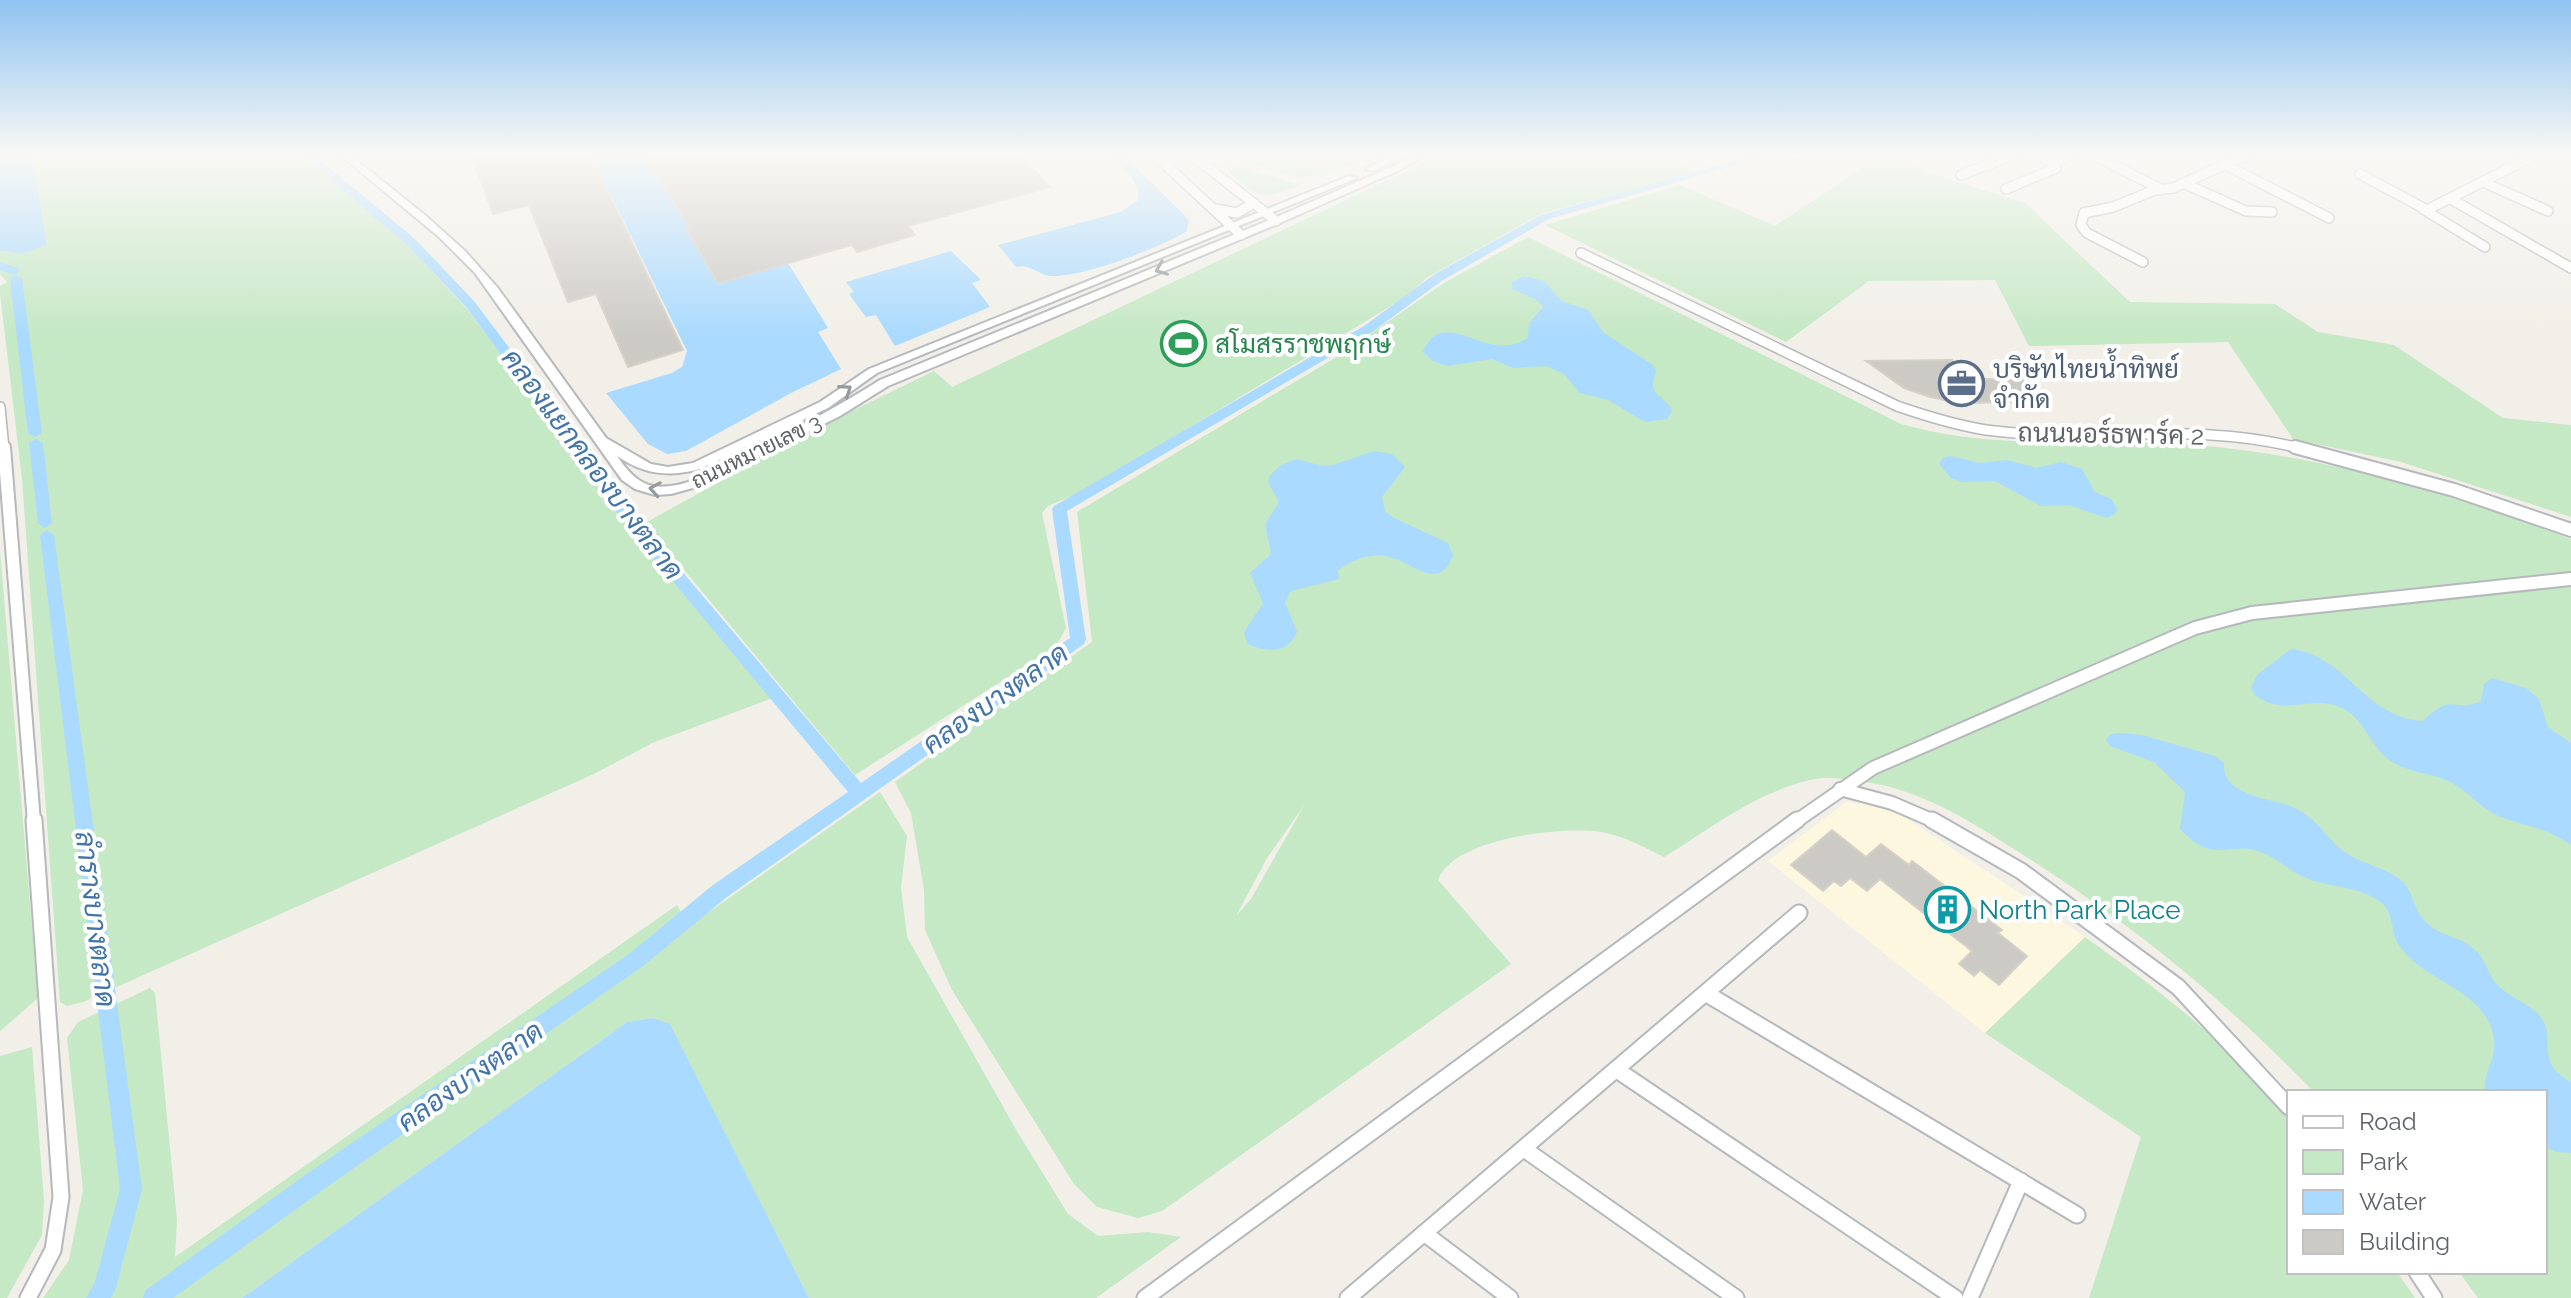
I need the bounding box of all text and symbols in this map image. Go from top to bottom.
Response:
one-way arrow [1155,259,1169,275]
sports icon: สโมสรราชพฤกษ์ [1160,320,1208,368]
place label: สโมสรราชพฤกษ์ [1215,327,1391,360]
water label: คลองแยกคลองบางตลาด [495,342,690,586]
place label: บริษัทไทยน้ำทิพย์ จำกัด [1993,348,2179,414]
office icon: บริษัทไทยน้ำทิพย์ จำกัด [1938,360,1986,408]
one-way arrow [838,385,852,399]
street label: ถนนหมายเลข 3 [687,408,825,494]
street label: ถนนนอร์ธพาร์ค 2 [2018,415,2205,451]
one-way arrow [648,481,661,498]
water label: คลองบางตลาด [916,636,1074,761]
water label: ลำรางบางตลาด [68,829,123,1009]
building icon: North Park Place [1924,886,1972,934]
place label: North Park Place [1979,895,2181,925]
water label: คลองบางตลาด [391,1014,549,1139]
legend [2287,1090,2547,1274]
text: Road [2359,1107,2417,1136]
text: Park [2359,1147,2408,1176]
text: Water [2359,1187,2427,1216]
text: Building [2359,1227,2450,1256]

